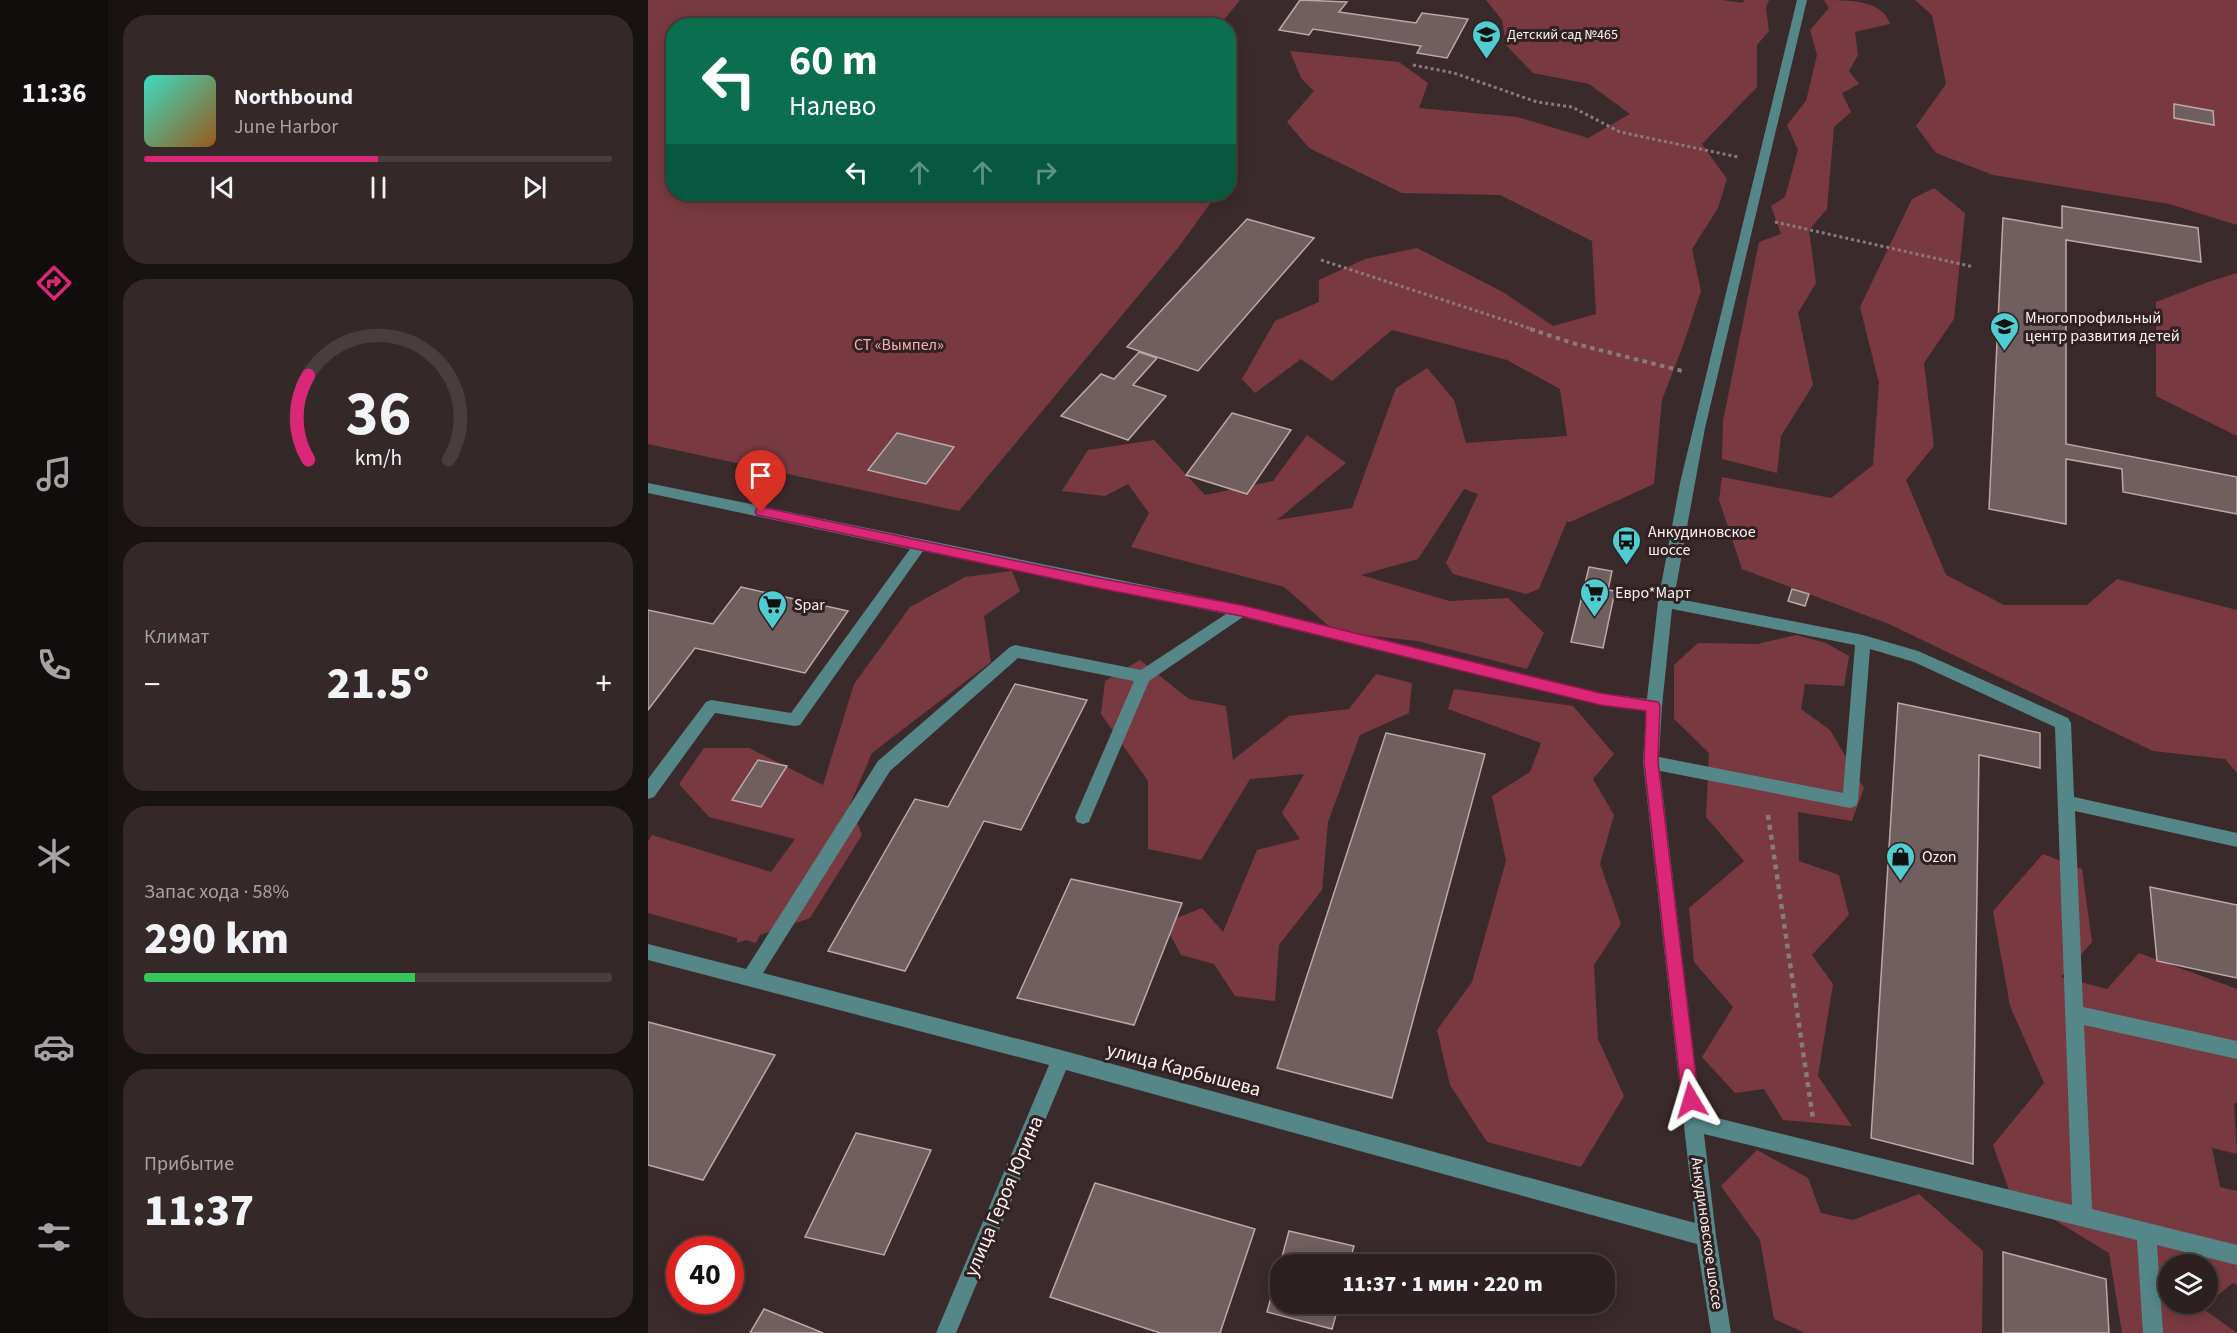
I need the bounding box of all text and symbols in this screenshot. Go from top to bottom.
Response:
school or university icon: Детский сад №465 [1470,18,1502,60]
place label: Детский сад №465 [1507,25,1618,45]
text: 60 m [789,31,878,91]
icon: left [690,42,768,120]
text: 11:36 [21,74,87,113]
text: Northbound [234,81,353,113]
text: Налево [789,87,876,126]
text: June Harbor [234,113,338,141]
icon: left [840,156,873,189]
icon: ahead [903,156,936,189]
icon: ahead [966,156,999,189]
icon: right [1029,156,1062,189]
icon: previous [206,171,239,204]
icon: pause [362,171,395,204]
icon: next [518,171,551,204]
icon: directions [33,262,75,304]
place label: Многопрофильный центр развития детей [2025,307,2180,347]
school or university icon: Многопрофильный центр развития детей [1988,310,2020,352]
park label: СТ «Вымпел» [854,334,944,356]
text: 36 [345,370,411,459]
text: km/h [354,443,402,474]
pin [735,450,786,512]
icon: music [33,453,75,495]
icon: arrive [744,459,777,492]
place label: Анкудиновское шоссе [1648,521,1756,561]
bus stop icon: Анкудиновское шоссе [1611,524,1643,566]
supermarket icon: Евро*Март [1578,576,1610,618]
place label: Евро*Март [1615,582,1691,604]
supermarket icon: Spar [757,588,789,630]
place label: Spar [794,594,825,616]
text: Климат [144,623,210,651]
icon: phone [33,644,75,686]
text: 21.5° [327,652,429,716]
text: − [144,661,160,708]
text: + [596,661,612,708]
icon: climate [33,835,75,877]
shop icon: Ozon [1885,840,1917,882]
place label: Ozon [1922,846,1957,868]
text: Запас хода · 58% [144,878,289,906]
text: 290 km [144,907,289,971]
icon: car [33,1026,75,1068]
street label: улица Карбышева [1103,1036,1264,1104]
position arrow [1659,1068,1723,1132]
street label: улица Героя Юрина [957,1112,1050,1281]
text: Прибытие [144,1150,234,1178]
street label: Анкудиновское шоссе [1685,1156,1729,1311]
text: 11:37 [144,1179,254,1243]
icon: filters [33,1216,75,1258]
speed limit sign: 40 [666,1236,744,1314]
map controls [2158,1254,2218,1314]
button: layers [2158,1254,2218,1314]
text: 11:37 · 1 мин · 220 m [1342,1268,1543,1300]

